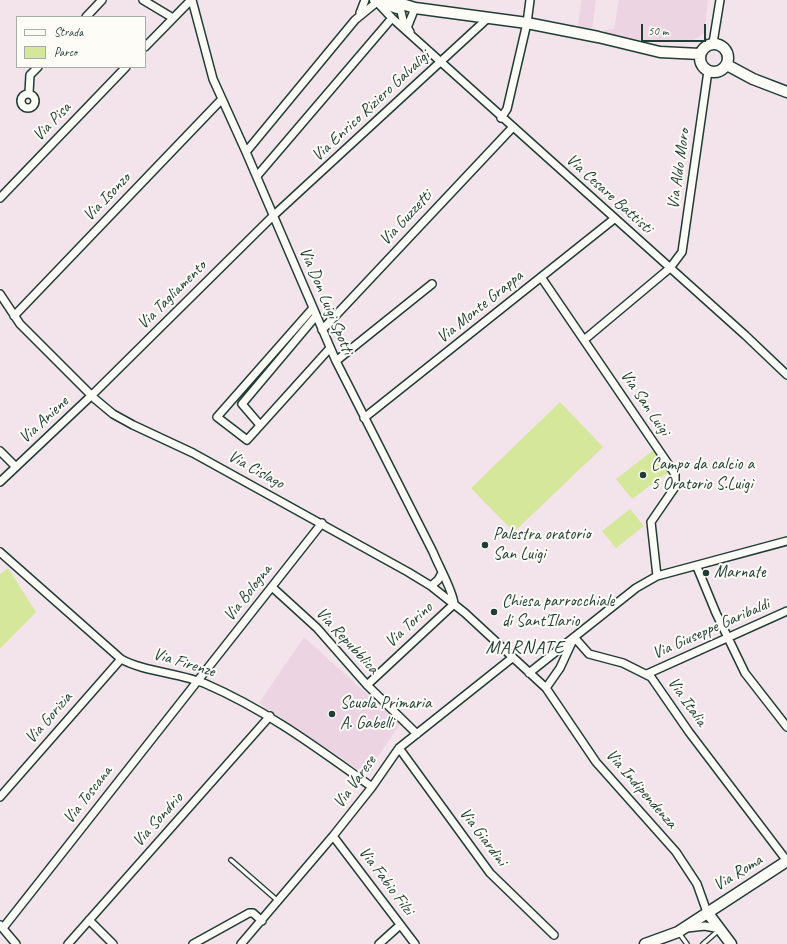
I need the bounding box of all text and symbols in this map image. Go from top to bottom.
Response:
legend [16,16,146,68]
scale bar [643,16,708,42]
text: 50 m [648,23,668,39]
text: Strada [54,24,83,40]
text: Parco [54,44,77,60]
street label: Via Enrico Riziero Galvaligi [308,46,434,166]
street label: Via Pisa [29,98,75,146]
street label: Via Aldo Moro [663,127,695,211]
street label: Via Cesare Battisti [561,150,657,238]
street label: Via Isonzo [79,168,135,226]
street label: Via Guzzetti [375,186,437,250]
street label: Via Don Luigi Spotti [294,244,358,358]
street label: Via Tagliamento [133,256,211,334]
street label: Via Monte Grappa [433,266,527,348]
street label: Via San Luigi [616,366,674,440]
street label: Via Aniene [15,392,73,448]
street label: Via Cislago [224,446,288,494]
place label: Campo da calcio a 5 Oratorio S.Luigi [651,455,754,495]
marker: Campo da calcio a 5 Oratorio S.Luigi [638,470,648,480]
place label: Palestra oratorio San Luigi [493,525,591,565]
marker: Palestra oratorio San Luigi [480,540,490,550]
street label: Via Bologna [219,560,277,626]
place label: Marnate [714,563,765,583]
marker: Marnate [701,568,711,578]
place label: Chiesa parrocchiale di Sant'Ilario [502,592,614,632]
street label: Via Giuseppe Garibaldi [649,594,773,664]
street label: Via Torino [381,598,437,652]
street label: Via Repubblica [311,603,383,679]
marker: Chiesa parrocchiale di Sant'Ilario [489,607,499,617]
district label: MARNATE [486,637,564,659]
street label: Via Firenze [151,644,217,682]
street label: Via Italia [663,673,711,731]
street label: Via Gorizia [21,688,77,748]
place label: Scuola Primaria A. Gabelli [340,694,431,734]
marker: Scuola Primaria A. Gabelli [327,709,337,719]
street label: Via Indipendenza [601,745,681,833]
street label: Via Varese [329,752,381,812]
street label: Via Toscana [59,762,117,828]
street label: Via Sondrio [128,789,188,851]
street label: Via Giardini [454,804,512,870]
street label: Via Fabio Filzi [354,843,418,919]
street label: Via Roma [710,850,766,896]

